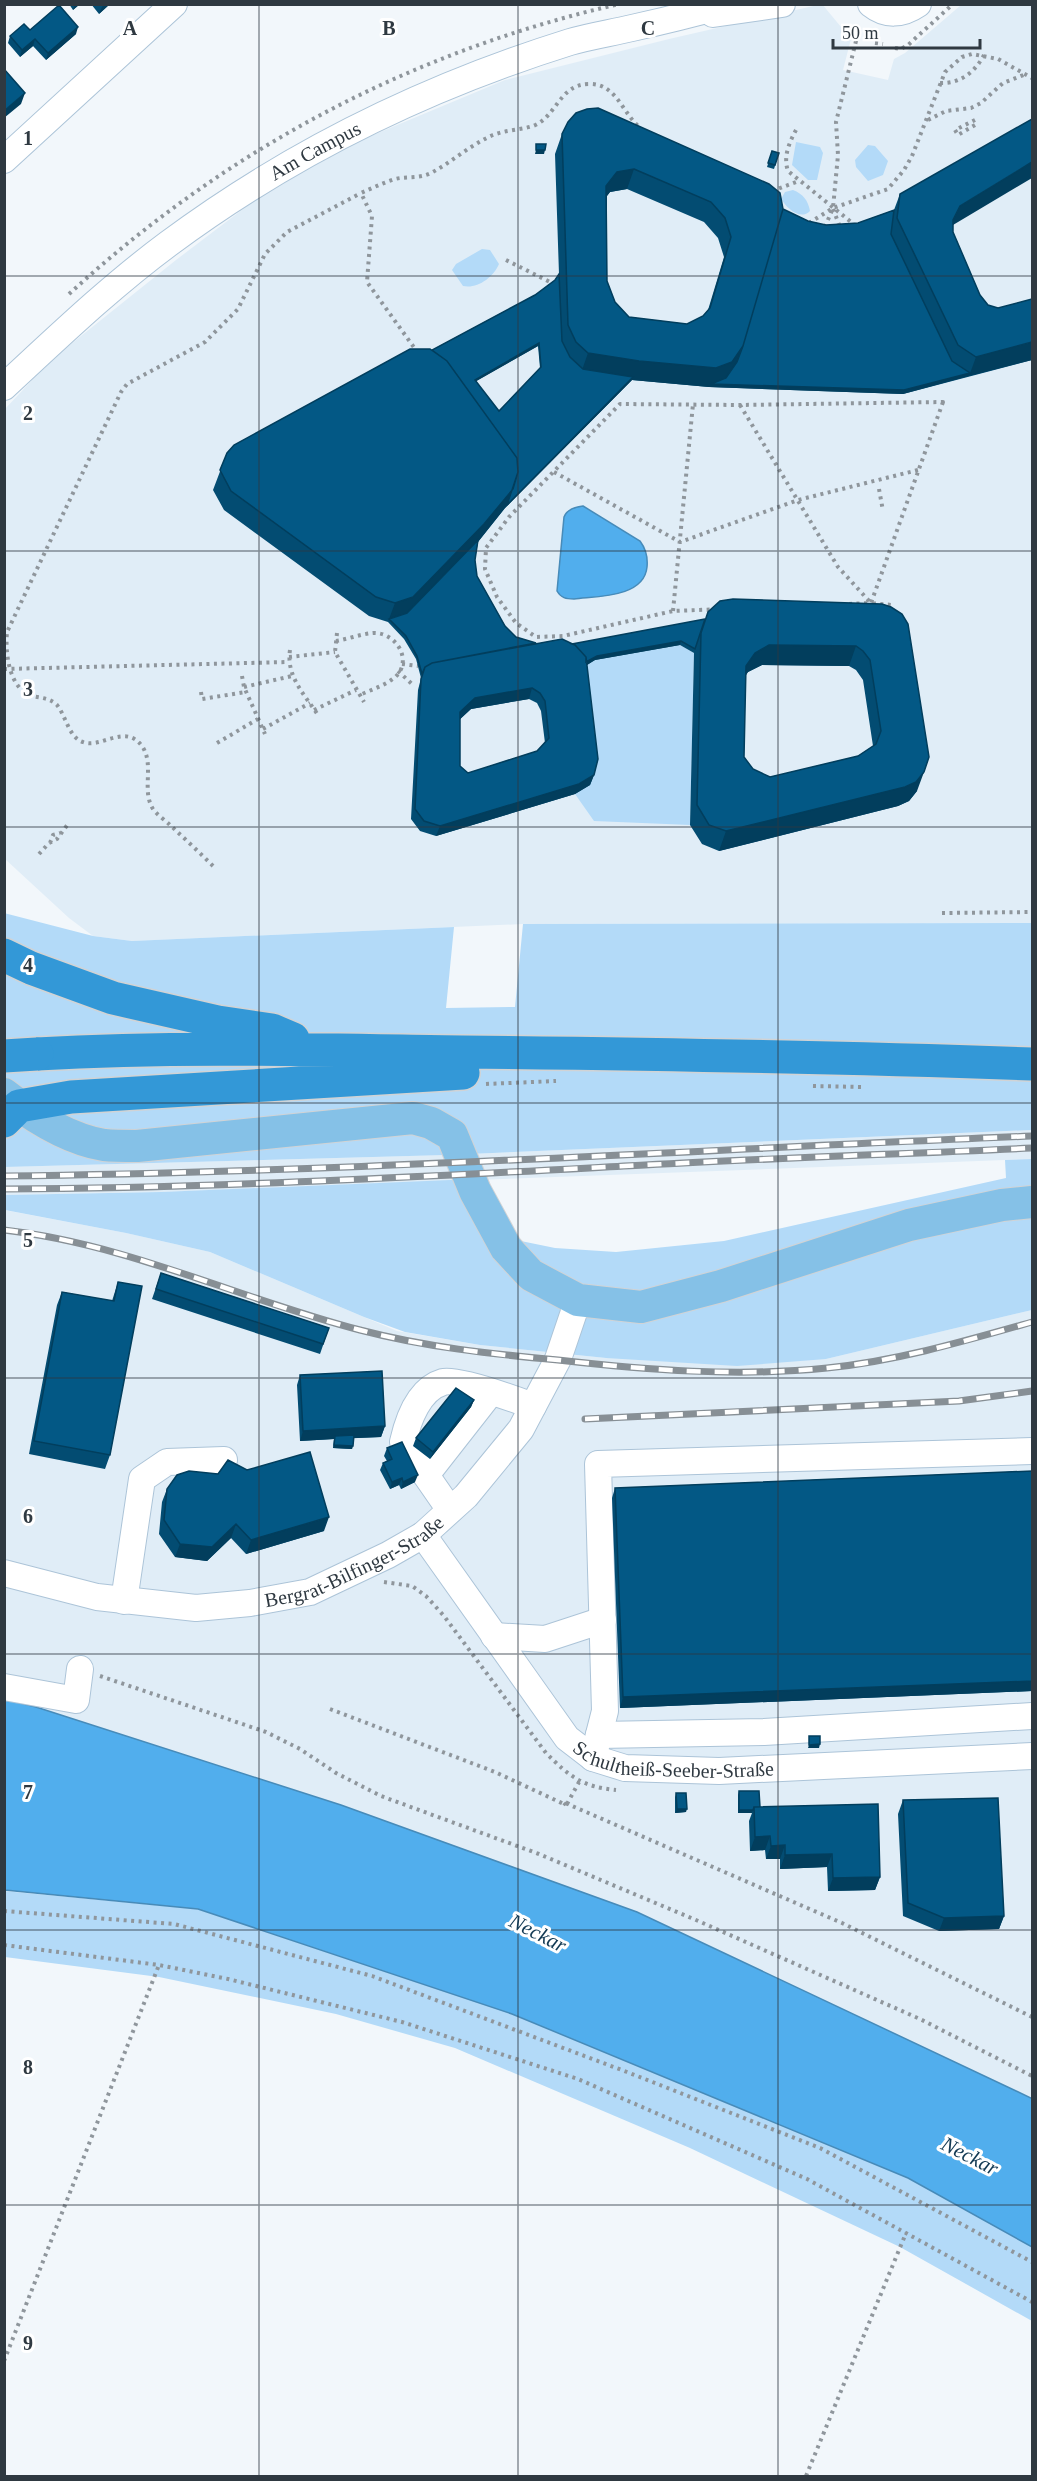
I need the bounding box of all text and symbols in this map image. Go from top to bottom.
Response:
scale bar [833,12,980,50]
text: A [123,17,138,39]
text: B [382,17,396,39]
text: C [641,17,655,39]
text: 50 m [842,23,879,43]
street label: Am Campus [265,117,364,185]
text: 1 [23,127,33,149]
text: 2 [23,402,33,424]
text: 3 [23,678,33,700]
text: 4 [23,954,33,976]
text: 5 [23,1229,33,1251]
text: 6 [23,1505,33,1527]
street label: Bergrat-Bilfinger-Straße [263,1511,448,1611]
street label: Schultheiß-Seeber-Straße [569,1736,774,1782]
text: 7 [23,1781,33,1803]
water label: Neckar [505,1908,571,1958]
text: 8 [23,2056,33,2078]
water label: Neckar [937,2131,1003,2181]
text: 9 [23,2332,33,2354]

